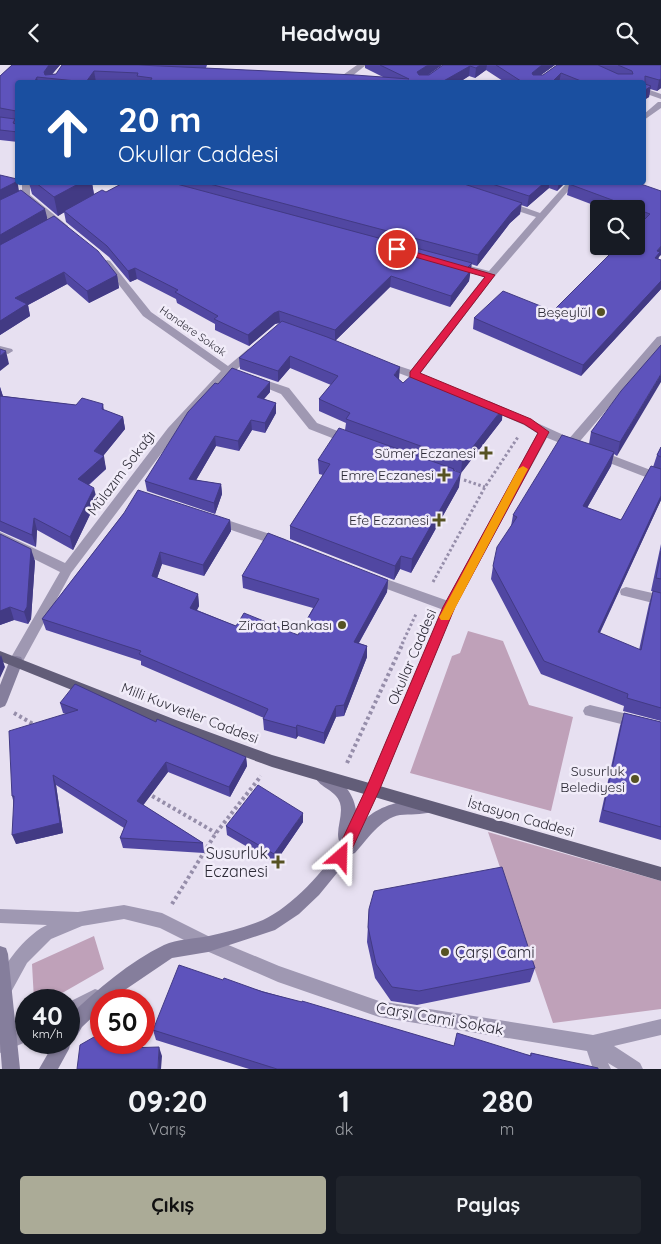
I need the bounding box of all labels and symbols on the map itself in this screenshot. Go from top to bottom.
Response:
pin [376,228,418,270]
street label: Handere Sokak [157,303,229,359]
place label: Beşeylül [537,303,591,321]
marker: Beşeylül [595,306,607,318]
street label: Mülazım Sokağı [83,427,159,519]
place label: Sümer Eczanesi [374,444,476,462]
marker: Sümer Eczanesi [480,447,492,459]
place label: Emre Eczanesi [341,466,434,484]
marker: Emre Eczanesi [438,469,450,481]
place label: Efe Eczanesi [349,511,429,529]
marker: Efe Eczanesi [433,514,445,526]
street label: Okullar Caddesi [384,606,440,708]
place label: Ziraat Bankası [238,616,332,634]
marker: Ziraat Bankası [336,619,348,631]
street label: Milli Kuvvetler Caddesi [119,679,261,747]
place label: Susurluk Belediyesi [560,762,625,796]
marker: Susurluk Belediyesi [629,773,641,785]
street label: İstasyon Caddesi [466,793,576,841]
position arrow [314,830,366,882]
place label: Susurluk Eczanesi [204,843,268,881]
marker: Susurluk Eczanesi [272,856,284,868]
place label: Çarşı Cami [455,942,535,962]
marker: Çarşı Cami [439,946,451,958]
speed limit sign: 50 [90,989,155,1054]
street label: Carşı Cami Sokak [374,997,506,1039]

